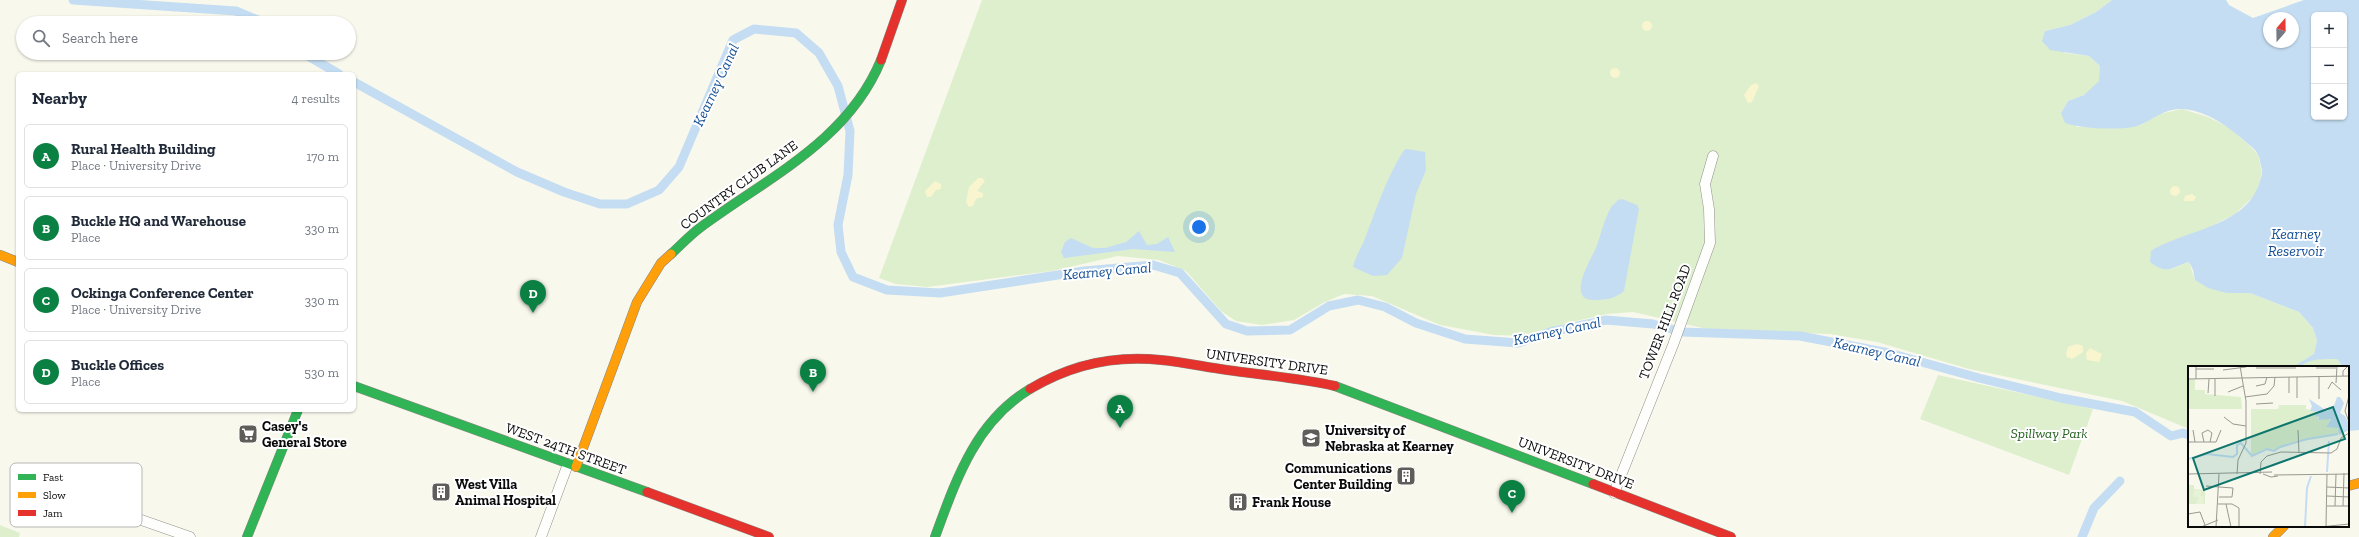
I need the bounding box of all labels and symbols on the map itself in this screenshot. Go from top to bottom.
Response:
north arrow [2263,12,2299,48]
water label: Kearney Canal [689,41,743,129]
street label: COUNTRY CLUB LANE [677,137,801,233]
your location [1189,217,1209,237]
water label: Kearney Reservoir [2268,225,2325,260]
water label: Kearney Canal [1062,258,1152,284]
street label: TOWER HILL ROAD [1635,262,1695,382]
pin: D [520,280,546,313]
water label: Kearney Canal [1512,313,1602,349]
water label: Kearney Canal [1832,333,1922,371]
street label: UNIVERSITY DRIVE [1205,345,1329,379]
pin: B [800,359,826,392]
inset map [2188,366,2349,527]
pin: A [1107,395,1133,428]
place label: Casey's General Store [262,418,347,451]
street label: WEST 24TH STREET [503,419,629,479]
place label: University of Nebraska at Kearney [1325,422,1454,455]
supermarket icon: Casey's General Store [237,423,259,445]
park label: Spillway Park [2010,425,2088,442]
school or university icon: University of Nebraska at Kearney [1300,427,1322,449]
street label: UNIVERSITY DRIVE [1516,433,1636,493]
place label: Communications Center Building [1285,460,1393,493]
legend [10,463,142,527]
building icon: Communications Center Building [1395,465,1417,487]
text: Fast [43,471,64,484]
place label: West Villa Animal Hospital [455,476,556,509]
pin: C [1499,480,1525,513]
building icon: West Villa Animal Hospital [430,481,452,503]
text: Slow [43,489,66,502]
building icon: Frank House [1227,491,1249,513]
place label: Frank House [1252,494,1331,511]
text: Jam [43,507,63,520]

